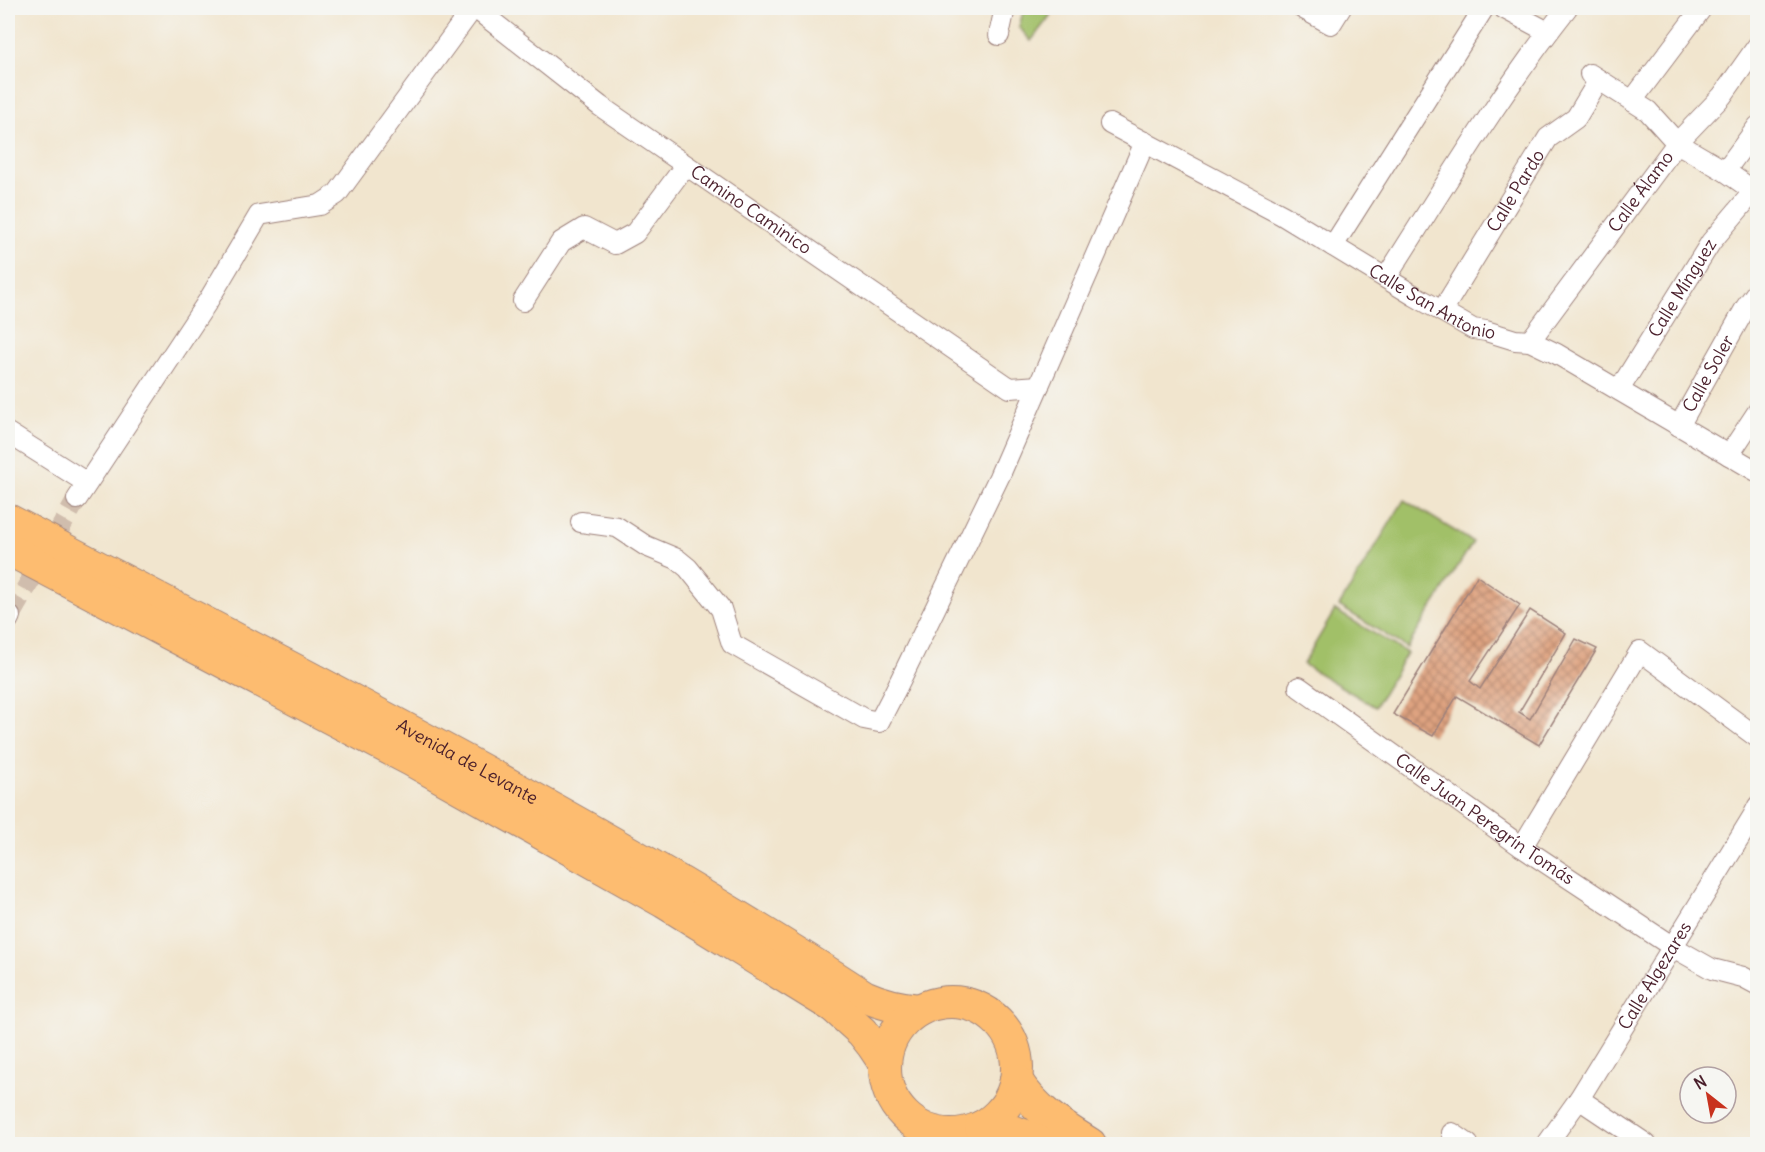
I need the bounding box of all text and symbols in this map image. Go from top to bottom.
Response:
street label: Calle Pardo [1481,145,1549,236]
street label: Calle Álamo [1603,146,1678,237]
street label: Camino Caminico [686,160,816,259]
street label: Calle Mínguez [1643,234,1721,341]
street label: Calle San Antonio [1365,259,1499,344]
street label: Calle Soler [1677,330,1739,416]
street label: Avenida de Levante [393,714,542,809]
street label: Calle Juan Peregrín Tomás [1391,748,1579,890]
street label: Calle Algezares [1612,917,1696,1034]
north arrow [1678,1065,1738,1125]
text: N [1690,1071,1710,1094]

